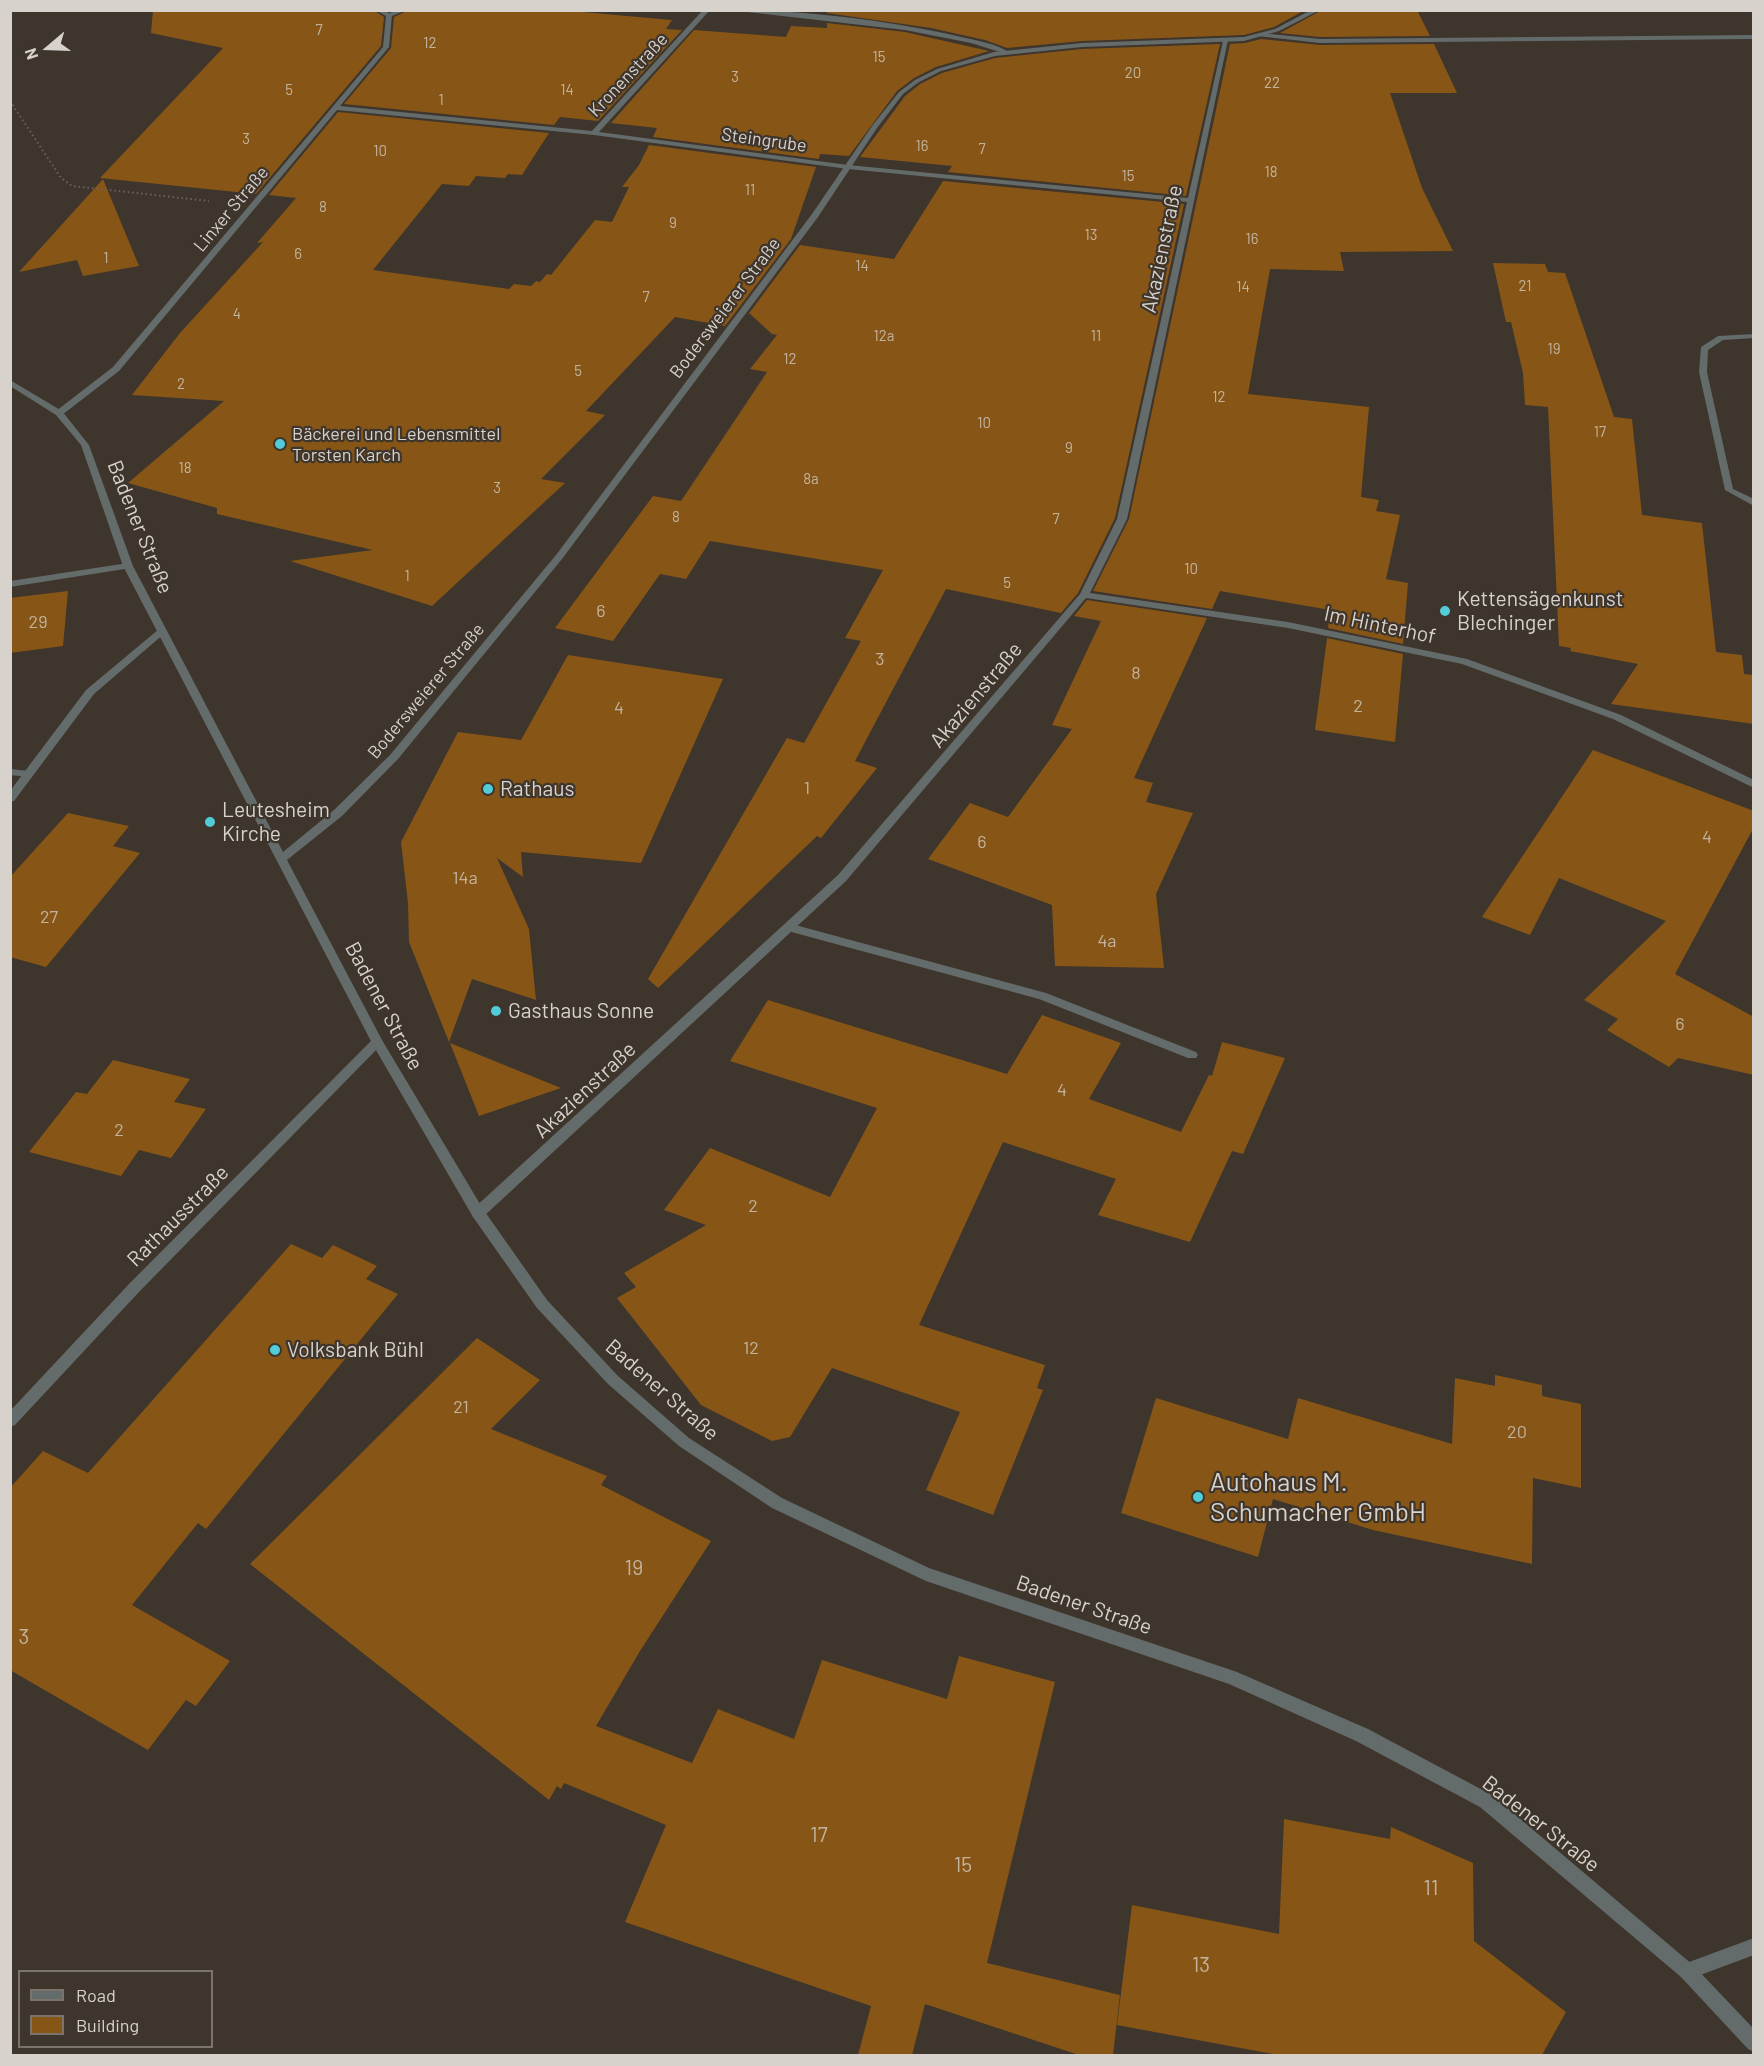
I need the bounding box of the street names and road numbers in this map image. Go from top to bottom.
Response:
street label: Kronenstraße [584,29,672,121]
street label: Steingrube [720,123,808,157]
street label: Linxer Straße [189,162,273,256]
street label: Akazienstraße [1136,183,1188,315]
street label: Bodersweierer Straße [665,234,785,382]
street label: Badener Straße [102,457,178,597]
street label: Im Hinterhof [1322,601,1438,649]
street label: Bodersweierer Straße [363,619,489,763]
street label: Akazienstraße [925,637,1027,753]
street label: Badener Straße [340,937,428,1075]
street label: Akazienstraße [529,1036,641,1144]
street label: Rathausstraße [122,1160,234,1272]
street label: Badener Straße [600,1334,724,1446]
street label: Badener Straße [1013,1570,1155,1640]
street label: Badener Straße [1477,1770,1605,1878]

